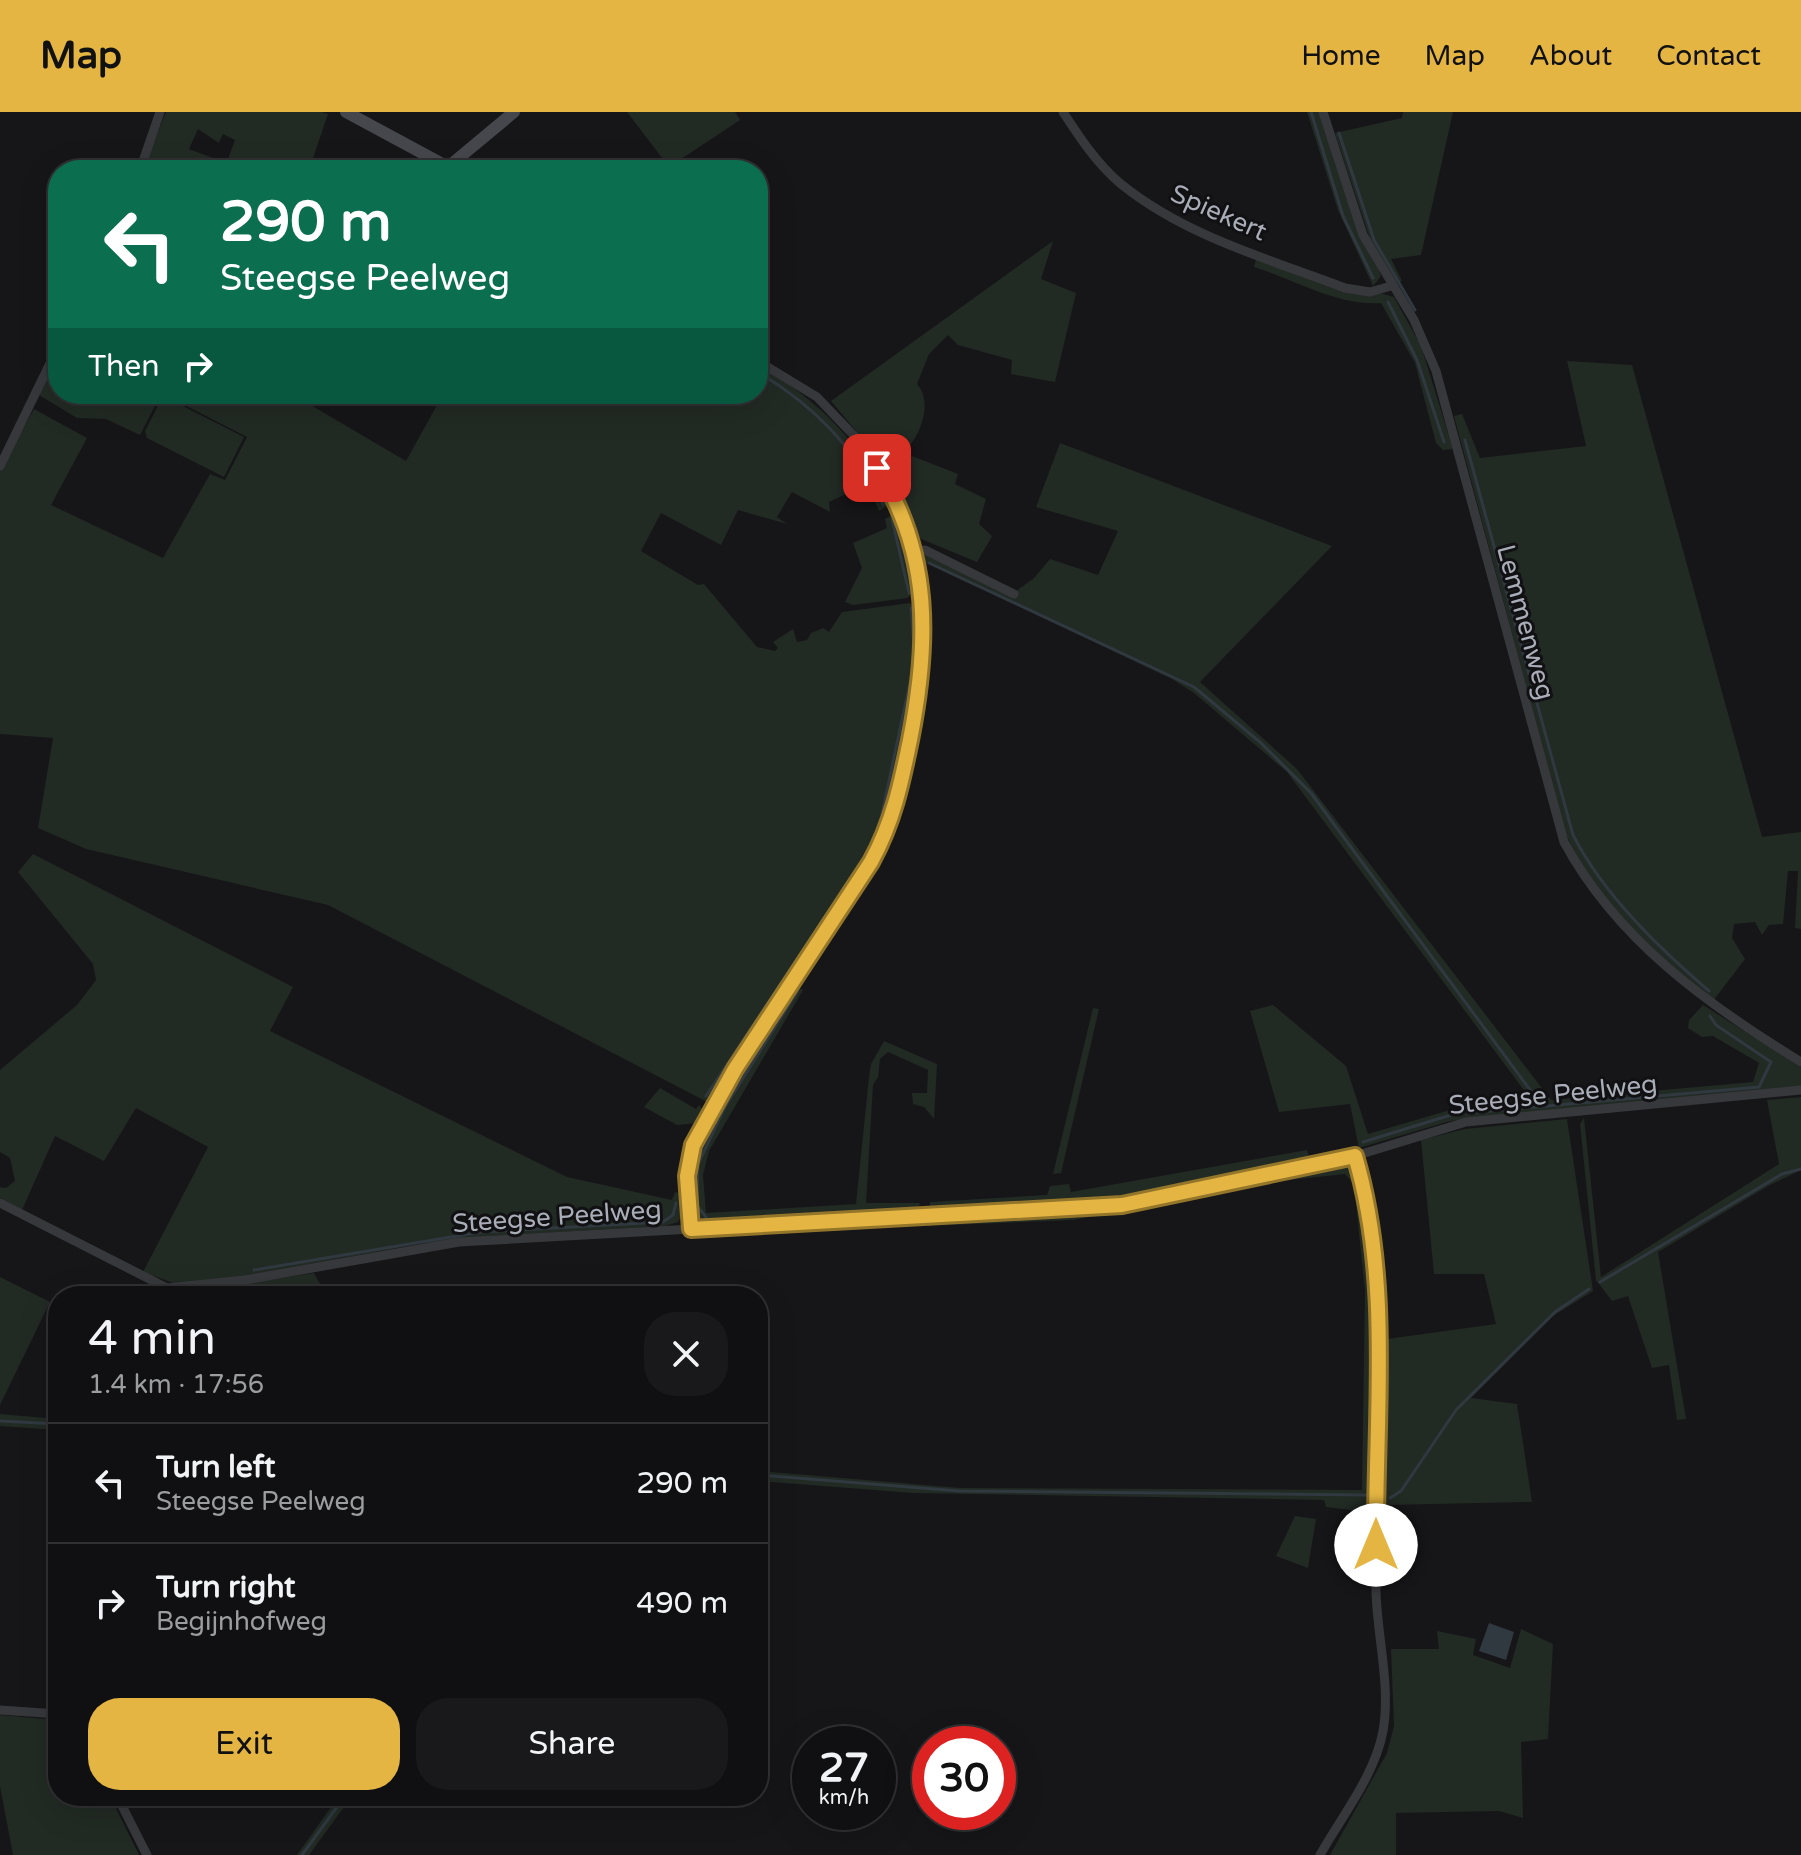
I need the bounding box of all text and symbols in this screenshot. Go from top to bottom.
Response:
text: Map [40,33,122,79]
text: Home [1301,39,1381,73]
text: Map [1425,39,1485,73]
text: About [1529,39,1612,73]
text: Contact [1656,39,1761,73]
street label: Spiekert [1166,178,1272,247]
text: 290 m [220,189,391,256]
icon: left [88,192,192,296]
text: Steegse Peelweg [220,257,510,300]
icon: right [176,344,220,388]
text: Then [88,348,160,385]
pin [843,434,911,502]
icon: arrive [855,446,899,490]
street label: Lemmenweg [1490,541,1561,703]
street label: Steegse Peelweg [1447,1068,1659,1121]
street label: Steegse Peelweg [451,1194,663,1239]
text: 4 min [88,1310,216,1368]
button: close [644,1312,728,1396]
text: 1.4 km · 17:56 [88,1369,264,1400]
text: Turn left [156,1449,275,1486]
icon: left [88,1461,132,1505]
text: 290 m [636,1465,728,1502]
text: Steegse Peelweg [156,1486,366,1517]
position arrow [1334,1503,1418,1587]
text: Turn right [156,1569,296,1606]
icon: right [88,1581,132,1625]
text: 490 m [636,1585,728,1622]
text: Begijnhofweg [156,1606,327,1637]
button: Exit [88,1698,400,1790]
button: Share [416,1698,728,1790]
speed limit sign: 30 [912,1726,1016,1830]
text: 27 [819,1744,869,1792]
text: km/h [819,1786,869,1810]

